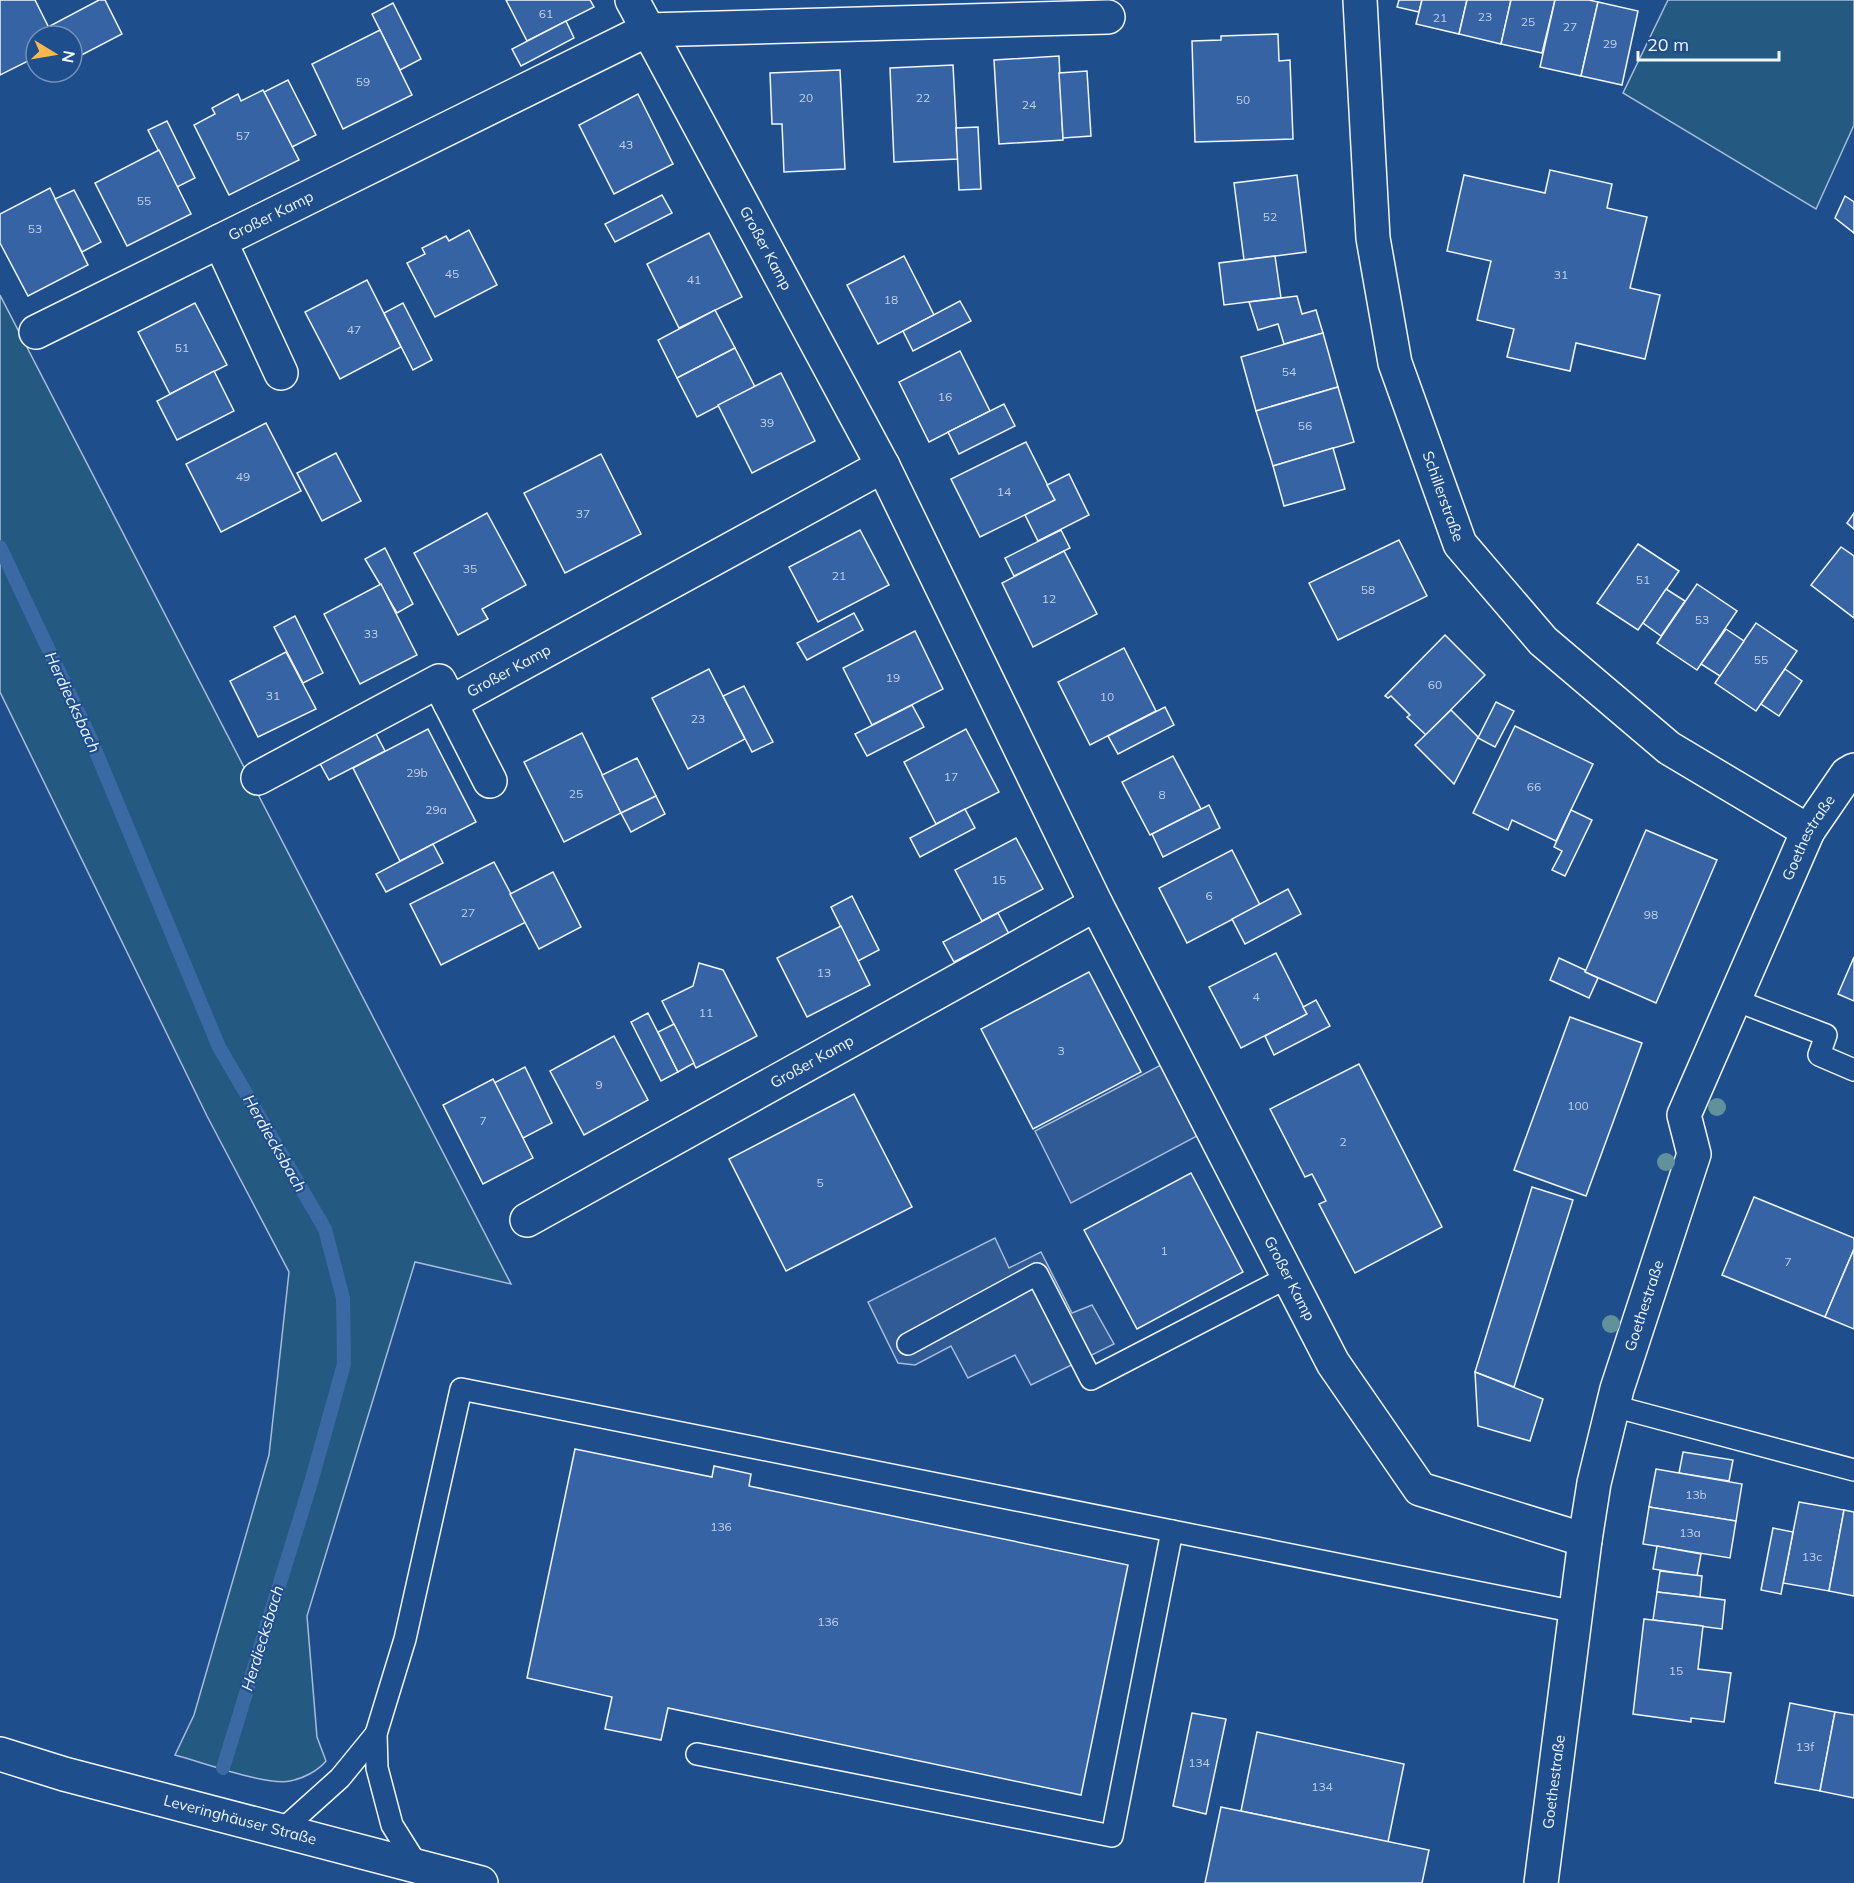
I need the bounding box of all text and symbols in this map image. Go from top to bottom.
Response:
house number: 61 [539,6,553,21]
house number: 23 [1478,9,1492,24]
house number: 21 [1433,10,1447,25]
house number: 25 [1521,14,1535,29]
house number: 27 [1563,19,1577,34]
north arrow [24,24,84,84]
scale bar [1638,24,1779,62]
text: 20 m [1647,33,1689,56]
house number: 29 [1603,36,1617,51]
text: N [58,49,80,65]
house number: 59 [356,74,370,89]
house number: 20 [799,90,813,105]
house number: 22 [916,90,930,105]
house number: 50 [1236,92,1250,107]
house number: 24 [1022,97,1036,112]
house number: 57 [236,128,250,143]
house number: 43 [619,137,633,152]
street label: Großer Kamp [225,186,316,245]
house number: 55 [137,193,151,208]
street label: Großer Kamp [736,203,797,293]
house number: 52 [1263,209,1277,224]
house number: 53 [28,221,42,236]
house number: 45 [445,266,459,281]
house number: 31 [1554,267,1568,282]
house number: 41 [687,272,701,287]
house number: 18 [884,292,898,307]
house number: 47 [347,322,361,337]
house number: 51 [175,340,189,355]
house number: 54 [1282,364,1296,379]
house number: 16 [938,389,952,404]
house number: 39 [760,415,774,430]
house number: 56 [1298,418,1312,433]
street label: Schillerstraße [1418,448,1468,544]
house number: 49 [236,469,250,484]
house number: 14 [997,484,1011,499]
house number: 37 [576,506,590,521]
house number: 35 [463,561,477,576]
house number: 21 [832,568,846,583]
house number: 51 [1636,572,1650,587]
house number: 58 [1361,582,1375,597]
house number: 12 [1042,591,1056,606]
house number: 53 [1695,612,1709,627]
house number: 33 [364,626,378,641]
street label: Großer Kamp [463,640,554,701]
water label: Herdiecksbach [41,648,105,756]
house number: 55 [1754,652,1768,667]
house number: 19 [886,670,900,685]
house number: 60 [1428,677,1442,692]
house number: 31 [266,688,280,703]
house number: 10 [1100,689,1114,704]
house number: 23 [691,711,705,726]
house number: 29b [406,765,428,780]
house number: 17 [944,769,958,784]
house number: 66 [1527,779,1541,794]
house number: 25 [569,786,583,801]
house number: 8 [1158,787,1166,802]
street label: Goethestraße [1778,791,1839,883]
house number: 29a [425,802,447,817]
house number: 15 [992,872,1006,887]
house number: 6 [1205,888,1213,903]
house number: 27 [461,905,475,920]
house number: 98 [1644,907,1658,922]
house number: 13 [817,965,831,980]
house number: 4 [1252,989,1260,1004]
house number: 11 [699,1005,713,1020]
street label: Großer Kamp [767,1030,857,1092]
house number: 3 [1057,1043,1065,1058]
house number: 9 [595,1077,603,1092]
water label: Herdiecksbach [239,1091,311,1195]
house number: 100 [1567,1098,1589,1113]
house number: 7 [479,1113,487,1128]
house number: 2 [1339,1134,1347,1149]
house number: 5 [816,1175,824,1190]
street label: Großer Kamp [1260,1233,1320,1324]
house number: 1 [1160,1243,1168,1258]
house number: 7 [1784,1254,1792,1269]
street label: Goethestraße [1620,1258,1668,1353]
house number: 13b [1685,1487,1707,1502]
house number: 136 [710,1519,732,1534]
house number: 13a [1679,1525,1701,1540]
house number: 13c [1802,1549,1822,1564]
water label: Herdiecksbach [236,1583,288,1693]
house number: 136 [817,1614,839,1629]
house number: 15 [1669,1663,1683,1678]
street label: Goethestraße [1538,1734,1569,1830]
house number: 13f [1796,1739,1815,1754]
house number: 134 [1188,1755,1210,1770]
house number: 134 [1311,1779,1333,1794]
street label: Leveringhäuser Straße [162,1790,319,1849]

